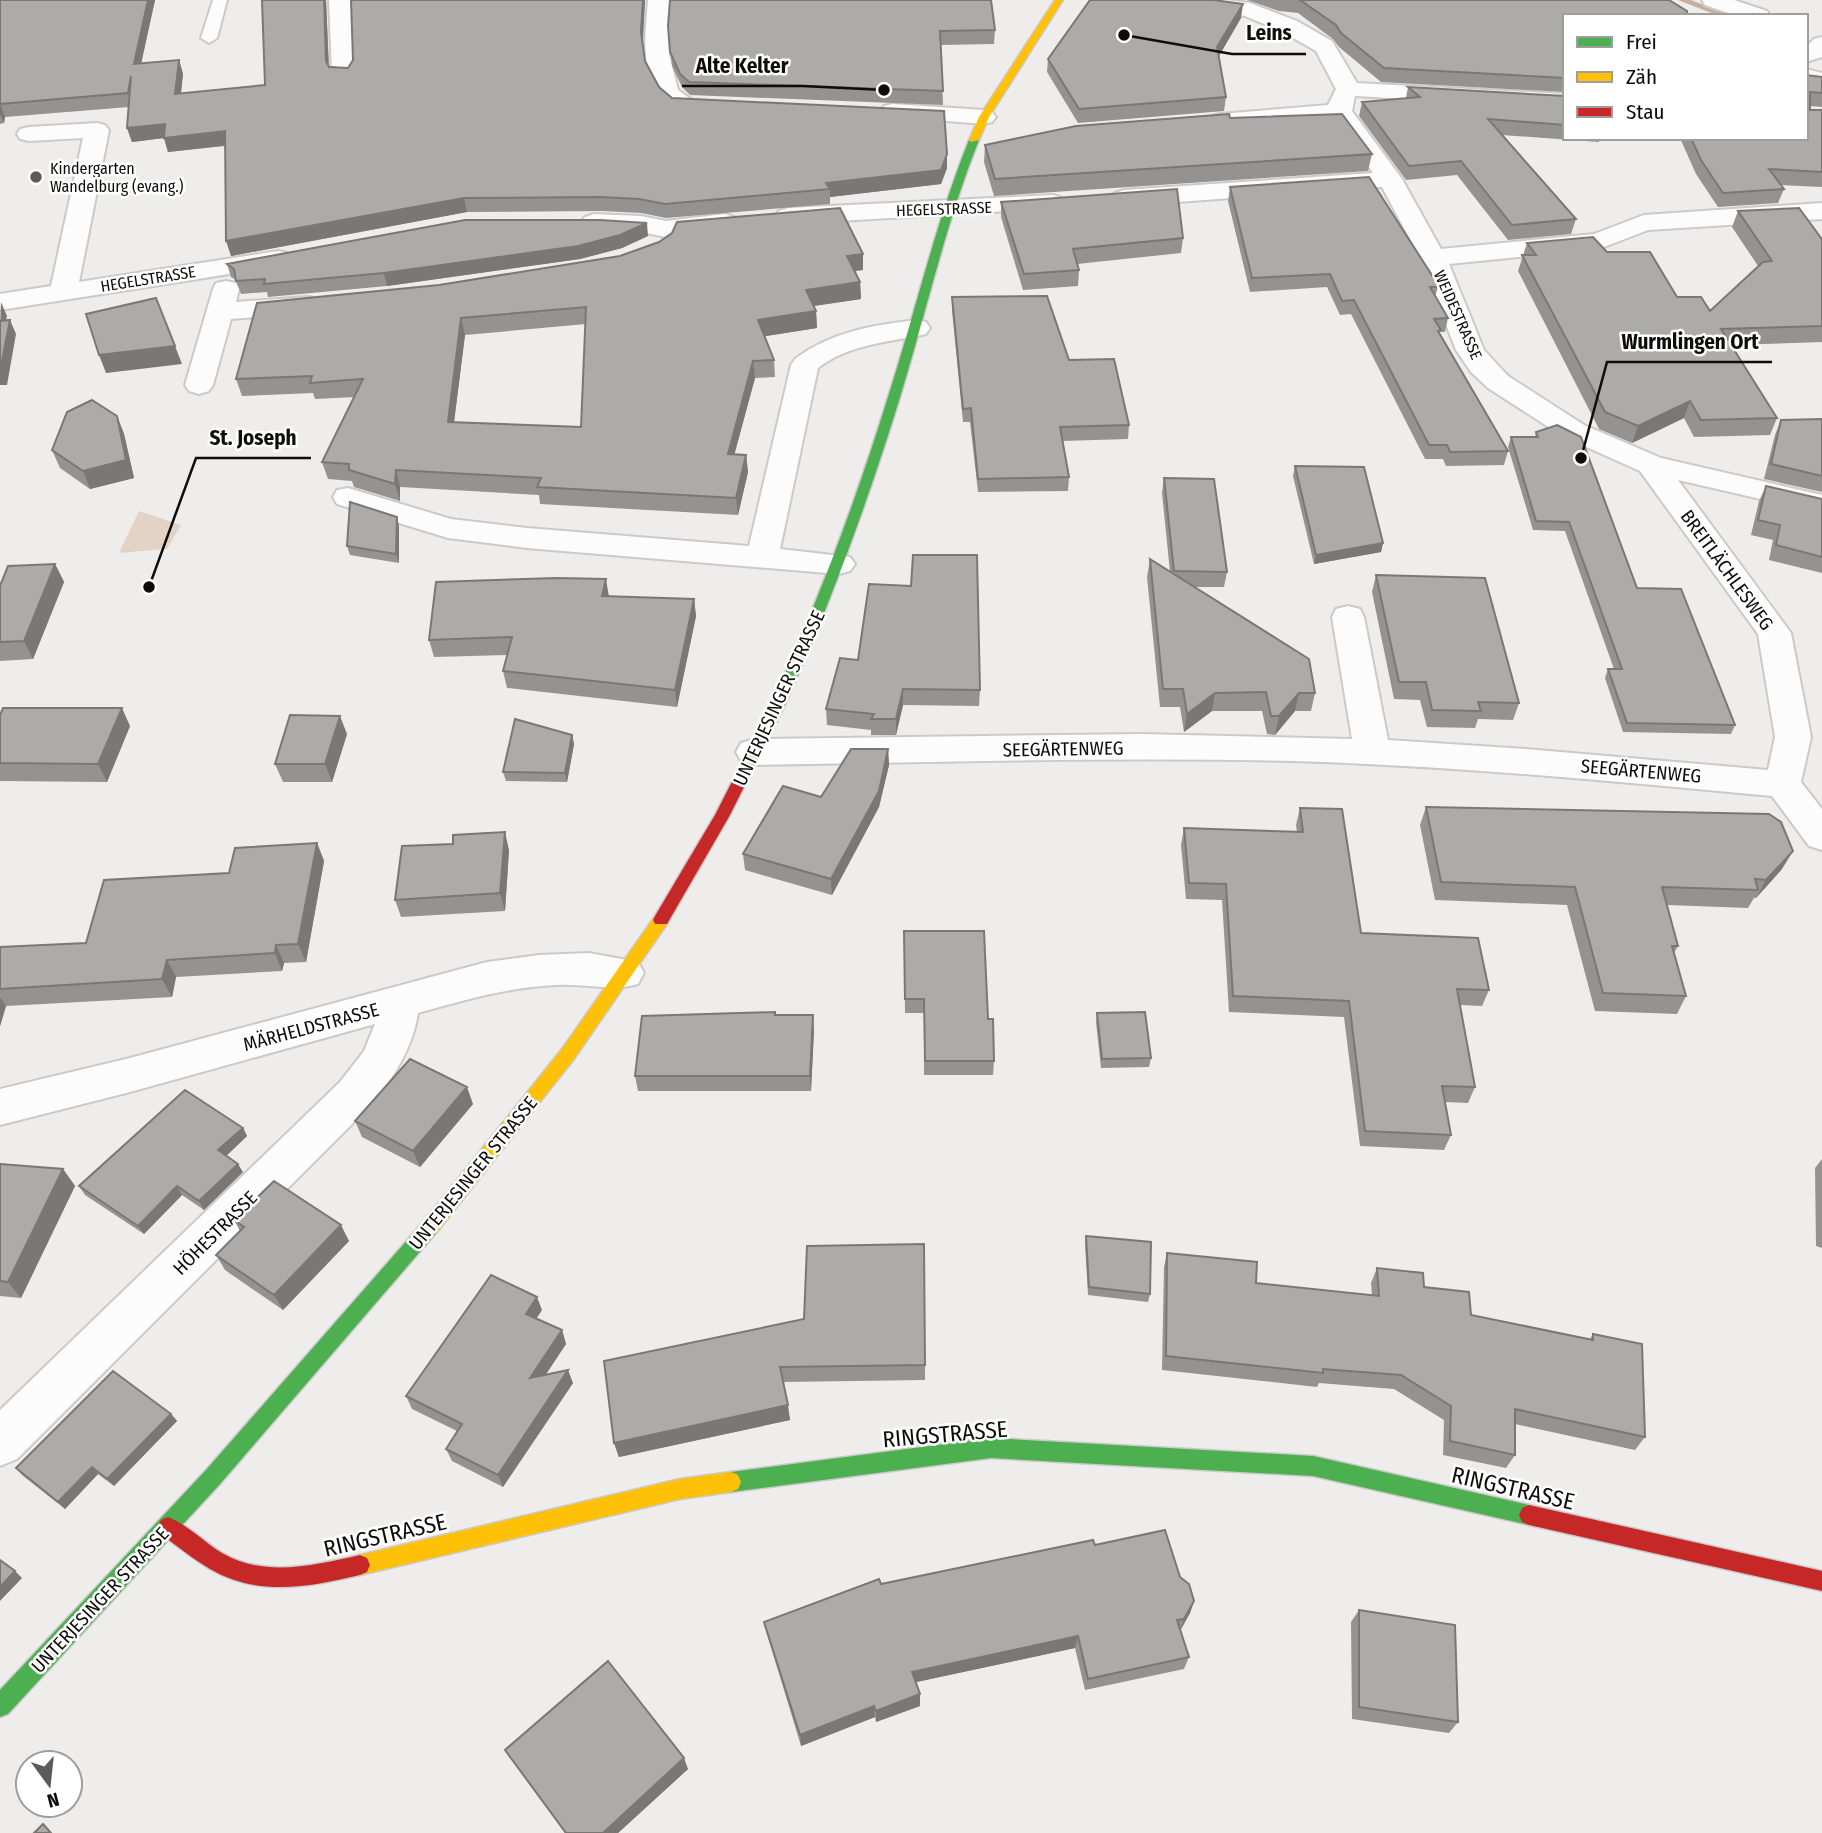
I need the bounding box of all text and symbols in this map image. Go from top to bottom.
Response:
callout: Leins [1232,12,1306,54]
legend [1563,14,1808,140]
text: Leins [1246,20,1292,46]
text: Frei [1626,29,1657,55]
callout: Alte Kelter [682,44,803,86]
text: Alte Kelter [695,53,789,79]
text: Zäh [1626,64,1657,90]
text: Stau [1626,99,1664,125]
place label: Kindergarten Wandelburg (evang.) [50,159,184,196]
marker: Kindergarten Wandelburg (evang.) [28,169,44,185]
street label: HEGELSTRASSE [896,198,992,220]
street label: HEGELSTRASSE [99,262,197,296]
street label: WEIDESTRASSE [1430,267,1486,363]
callout: Wurmlingen Ort [1607,320,1772,362]
text: Wurmlingen Ort [1621,329,1759,355]
callout: St. Joseph [196,416,311,458]
text: St. Joseph [209,425,297,451]
street label: BREITLÄCHLESWEG [1676,505,1778,635]
street label: UNTERJESINGER STRASSE [728,607,830,789]
street label: SEEGÄRTENWEG [1002,736,1124,762]
street label: SEEGÄRTENWEG [1580,754,1702,788]
street label: MÄRHELDSTRASSE [241,998,381,1056]
street label: UNTERJESINGER STRASSE [404,1092,542,1254]
street label: HÖHESTRASSE [168,1186,262,1280]
street label: RINGSTRASSE [881,1415,1009,1453]
street label: RINGSTRASSE [1449,1460,1577,1516]
street label: RINGSTRASSE [321,1507,449,1563]
street label: UNTERJESINGER STRASSE [27,1522,174,1678]
north arrow [14,1749,84,1819]
text: N [45,1787,62,1813]

